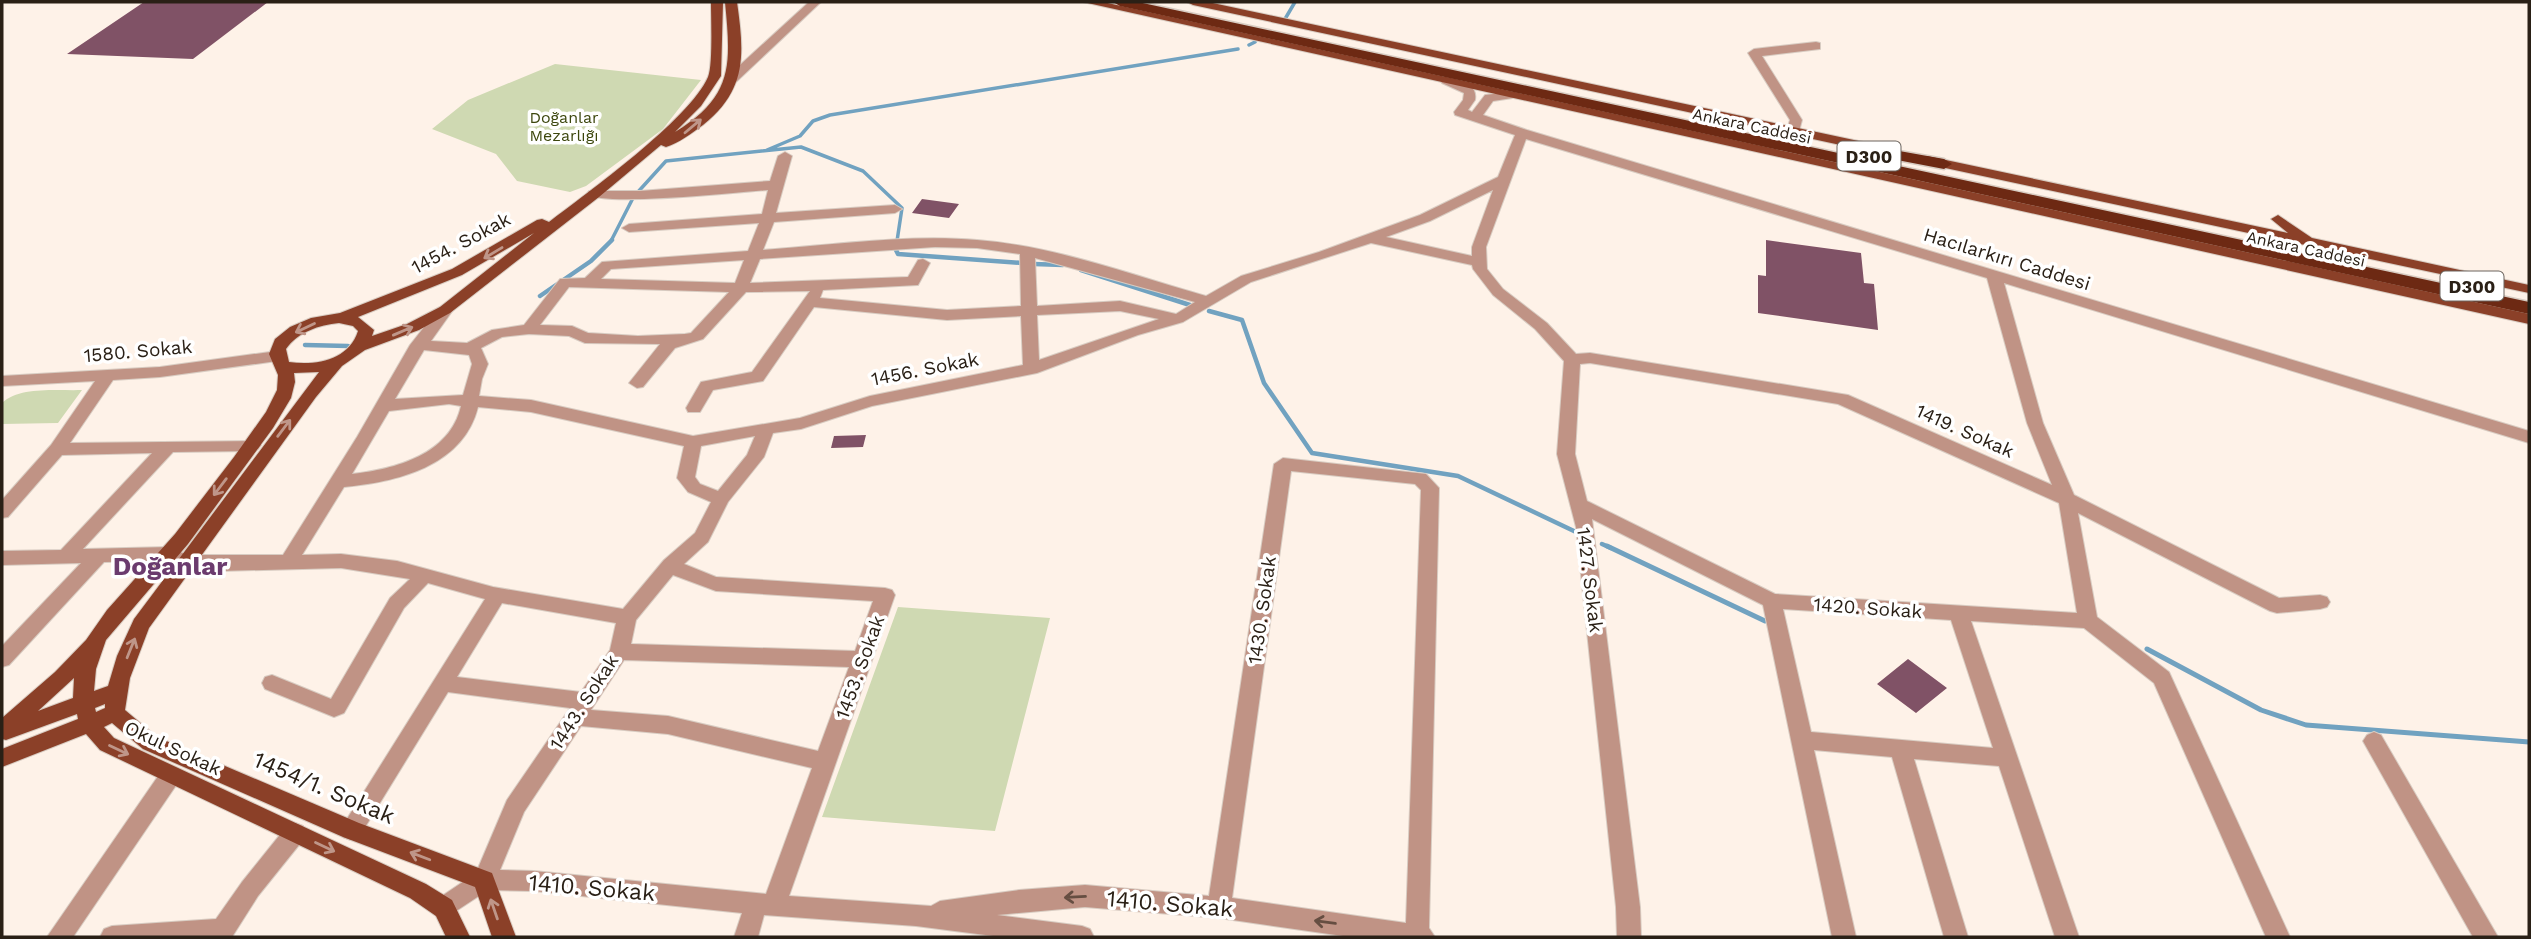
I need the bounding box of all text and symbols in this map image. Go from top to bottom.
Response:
street label: Ankara Caddesi [1691,104,1813,148]
park label: Doğanlar Mezarlığı [529,108,599,145]
one-way arrow [684,118,702,134]
road number: D300 [1838,141,1900,170]
street label: 1454. Sokak [408,207,515,279]
street label: Hacılarkırı Caddesi [1921,223,2093,295]
street label: Ankara Caddesi [2245,227,2367,271]
one-way arrow [483,246,503,260]
road number: D300 [2440,272,2504,300]
one-way arrow [295,322,316,335]
one-way arrow [392,324,414,337]
street label: 1580. Sokak [83,335,193,367]
street label: 1456. Sokak [869,347,981,391]
street label: 1419. Sokak [1912,399,2018,463]
one-way arrow [276,419,291,438]
one-way arrow [213,477,228,495]
street label: 1427. Sokak [1572,526,1608,634]
district label: Doğanlar [113,551,228,581]
street label: 1430. Sokak [1243,554,1281,665]
street label: 1420. Sokak [1813,593,1923,623]
street label: 1453. Sokak [831,612,889,722]
one-way arrow [125,637,138,659]
street label: 1443. Sokak [545,650,623,754]
street label: Okul Sokak [121,716,225,780]
one-way arrow [108,744,129,757]
street label: 1454/1. Sokak [249,746,399,830]
one-way arrow [314,841,335,854]
one-way arrow [409,849,431,861]
street label: 1410. Sokak [528,869,656,907]
street label: 1410. Sokak [1106,885,1234,923]
one-way arrow [1064,891,1087,904]
one-way arrow [487,898,499,920]
one-way arrow [1314,916,1337,929]

